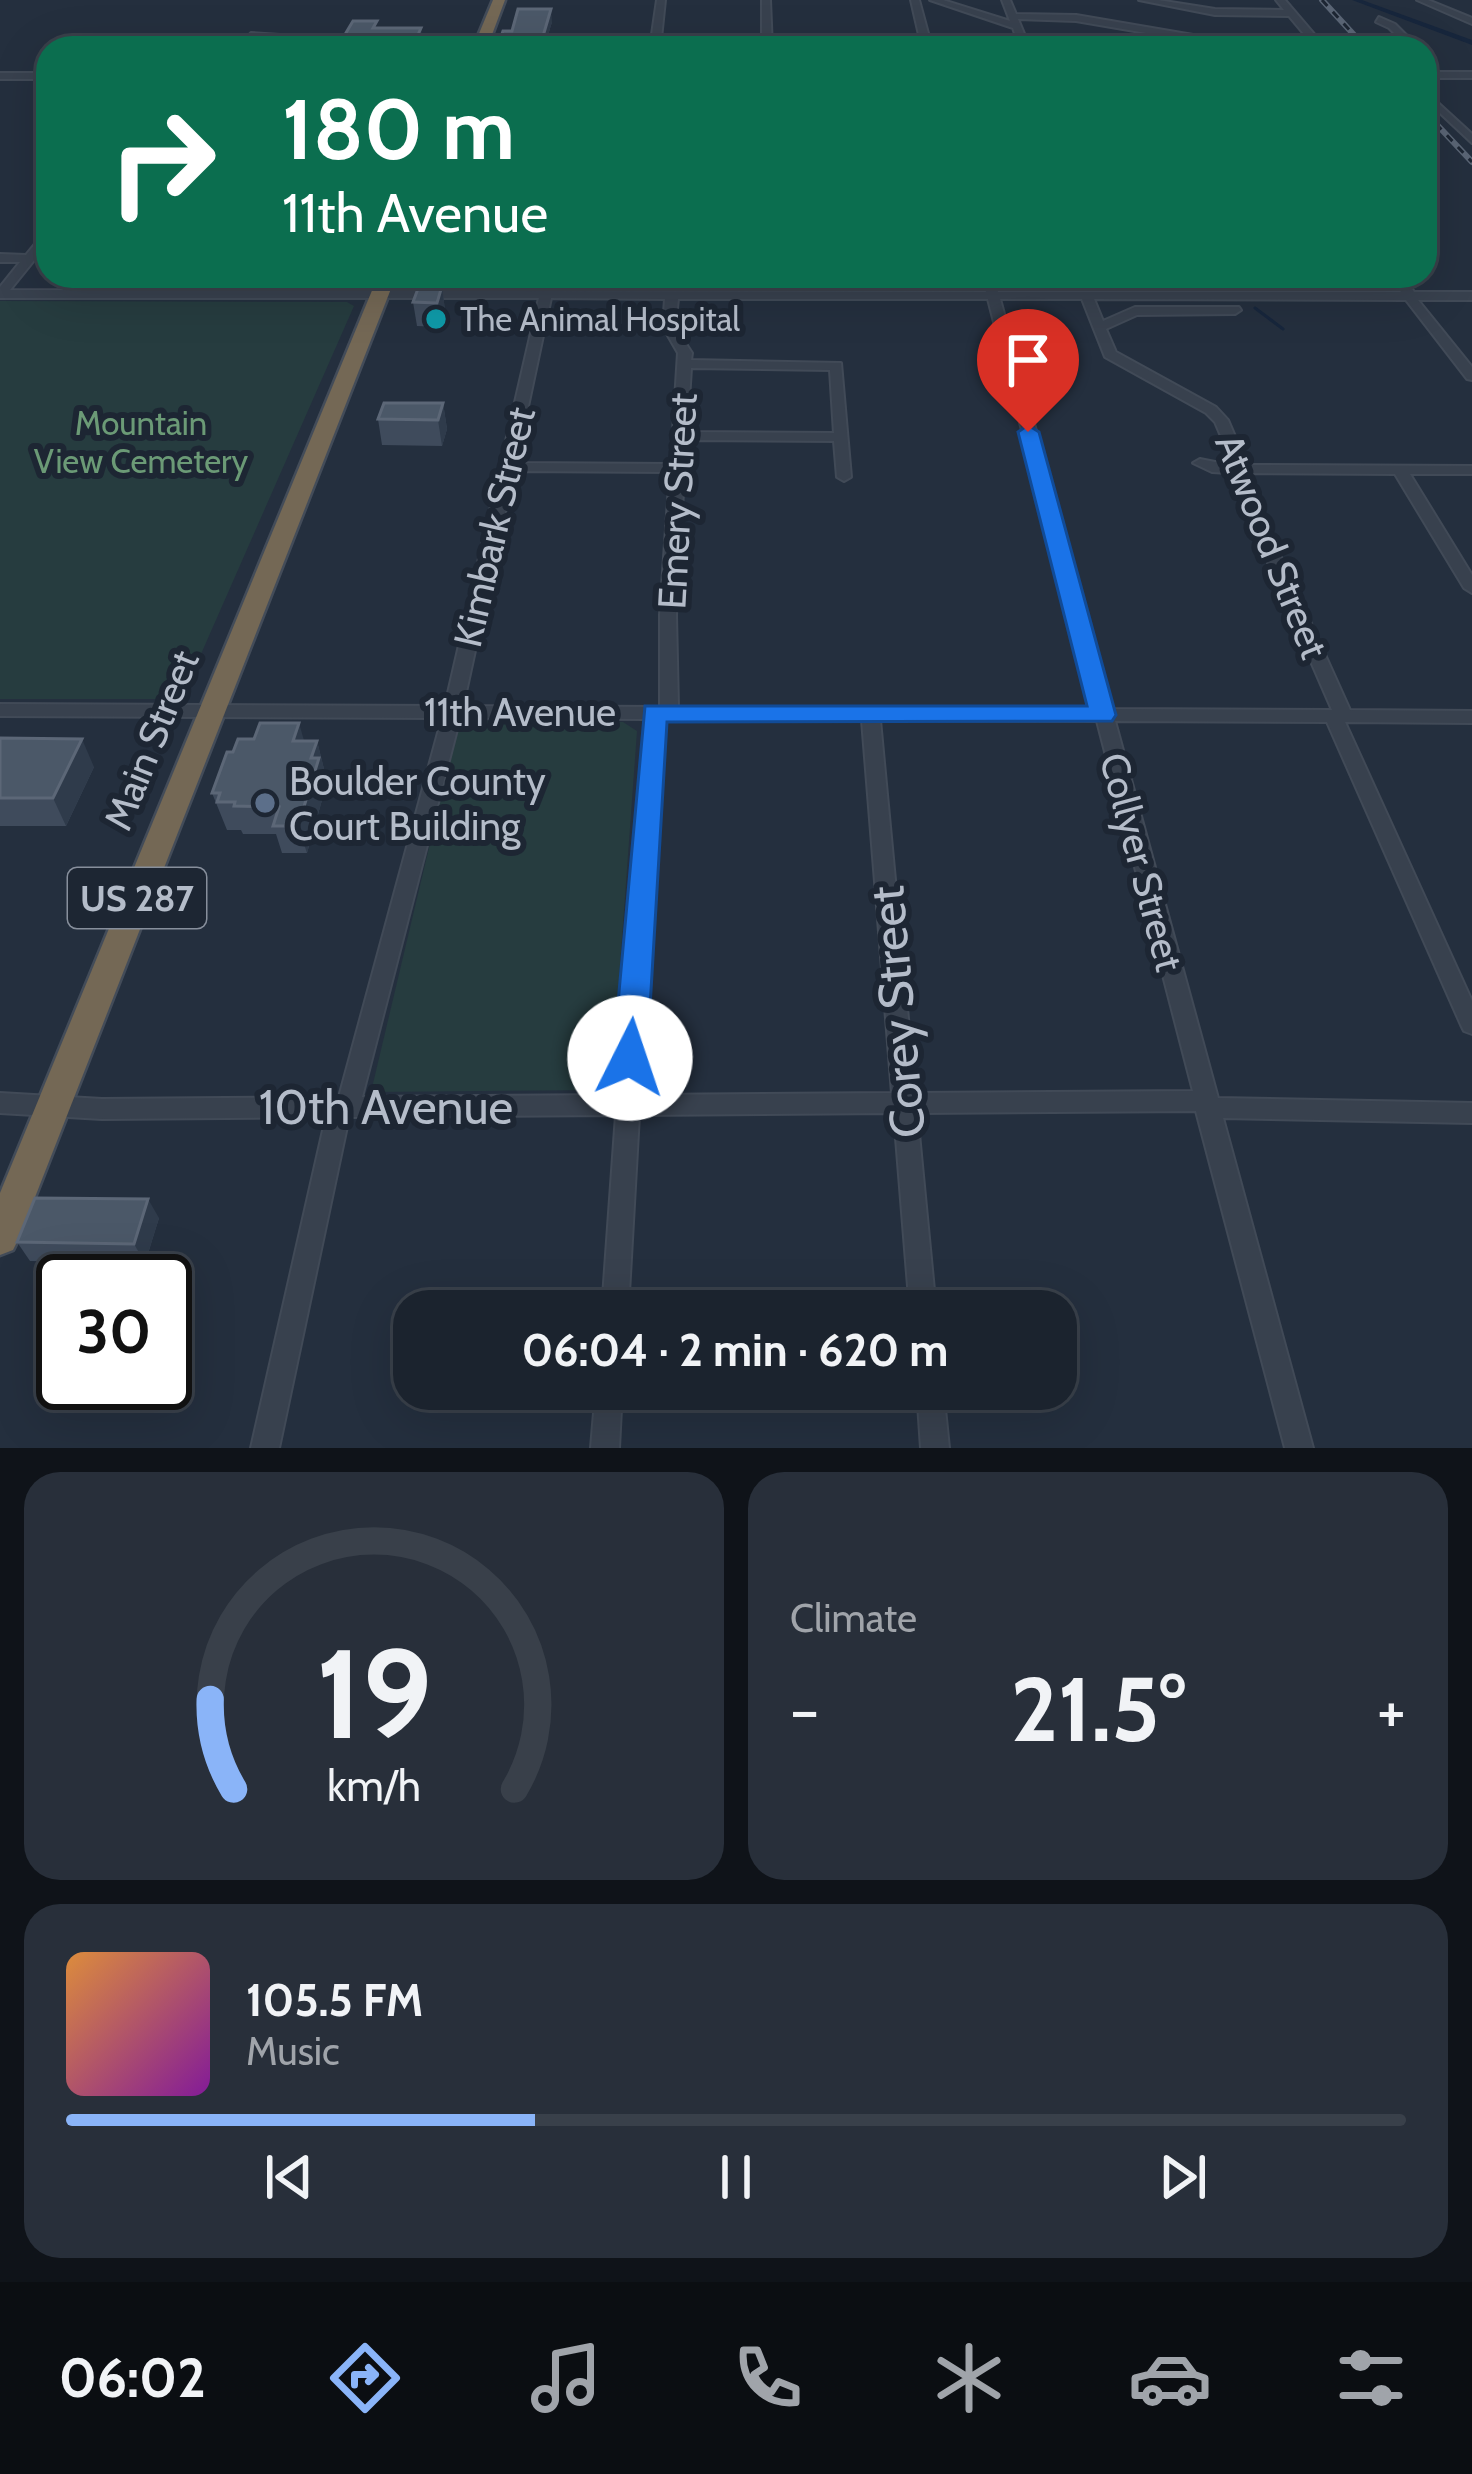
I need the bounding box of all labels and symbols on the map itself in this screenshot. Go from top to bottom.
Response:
place label: The Animal Hospital [460,299,740,339]
marker: The Animal Hospital [423,306,449,332]
pin [977,309,1079,432]
street label: Emery Street [647,392,707,610]
street label: Kimbark Street [443,402,545,652]
park label: Mountain View Cemetery [34,403,249,481]
street label: Atwood Street [1205,427,1339,665]
street label: Main Street [93,643,209,837]
street label: 11th Avenue [424,688,616,736]
street label: Collyer Street [1090,748,1194,976]
place label: Boulder County Court Building [289,757,546,850]
marker: Boulder County Court Building [252,790,278,816]
road number: US 287 [68,868,206,928]
street label: Corey Street [857,884,937,1140]
position arrow [567,995,693,1121]
street label: 10th Avenue [259,1078,513,1136]
speed limit sign: 30 [36,1254,192,1410]

